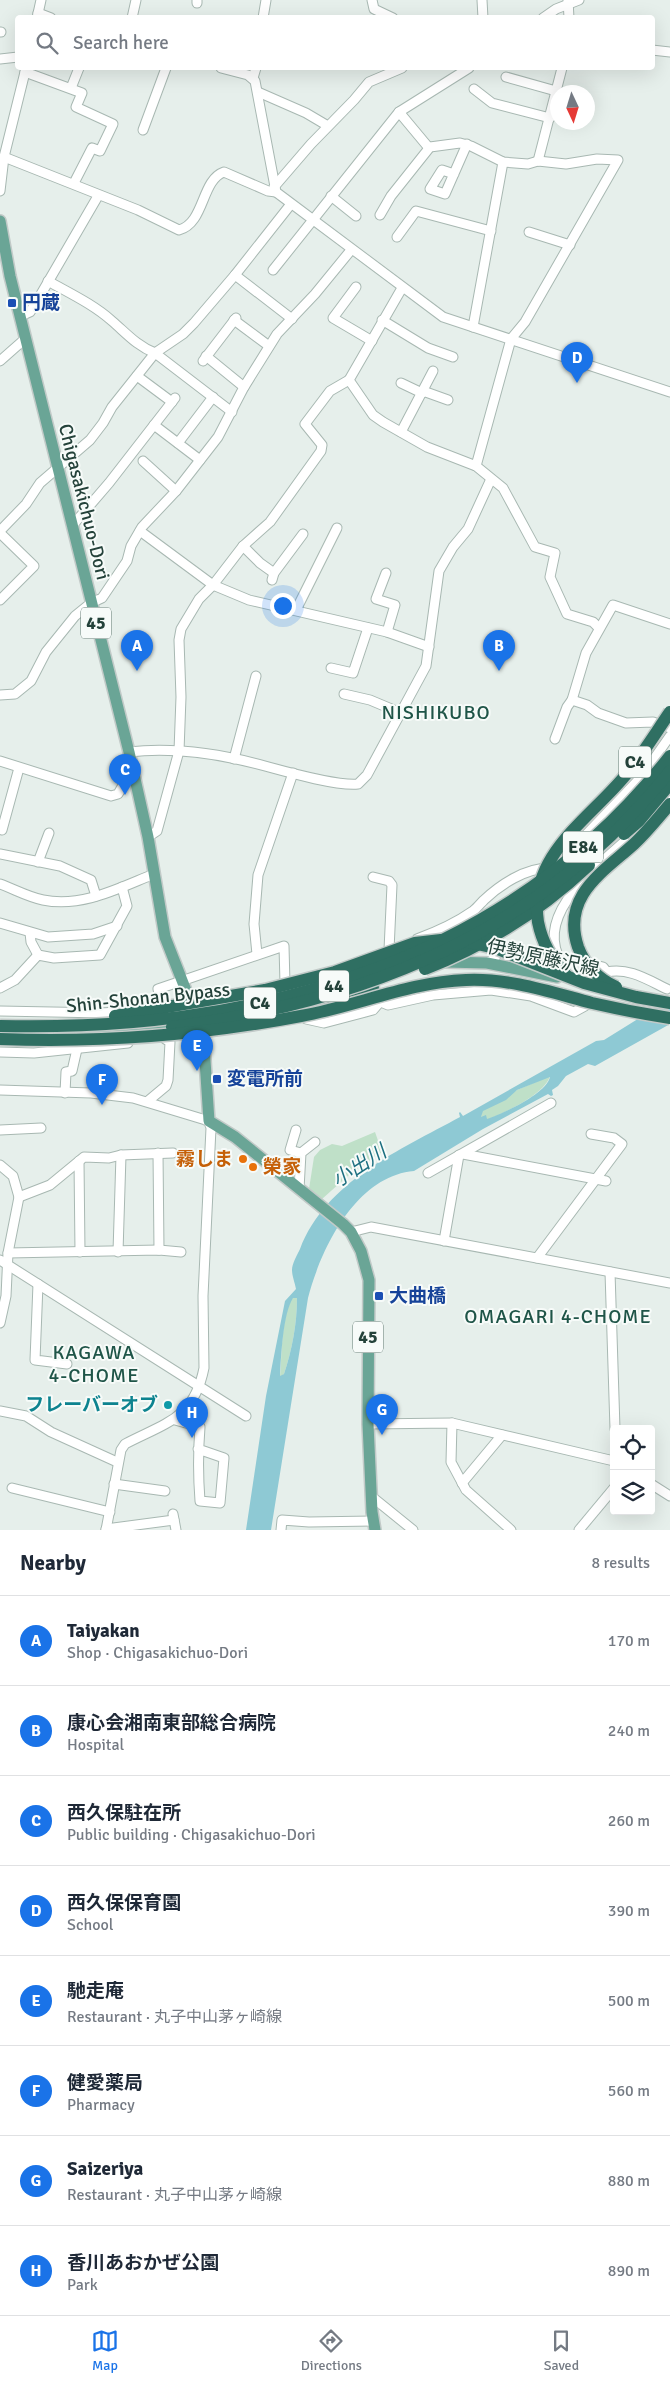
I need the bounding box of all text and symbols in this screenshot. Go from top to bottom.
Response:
search box [15,15,655,70]
icon: search [33,29,61,57]
text: Search here [73,31,169,55]
north arrow [550,85,595,130]
place label: 円蔵 [22,291,60,315]
marker: 円蔵 [6,297,18,309]
pin: D [561,342,593,383]
street label: Chigasakichuo-Dori [53,421,115,583]
your location [270,593,296,619]
road number: 45 [81,608,111,638]
pin: A [121,630,153,671]
pin: B [483,630,515,671]
district label: NISHIKUBO [381,700,491,725]
road number: C4 [619,746,651,778]
pin: C [109,754,141,795]
road number: E84 [563,832,603,862]
street label: 伊勢原藤沢線 [485,934,601,982]
road number: 44 [319,970,349,1001]
street label: Shin-Shonan Bypass [65,977,231,1019]
road number: C4 [244,988,276,1018]
pin: E [181,1030,213,1071]
pin: F [86,1064,118,1105]
place label: 変電所前 [227,1067,303,1091]
marker: 変電所前 [211,1073,223,1085]
water label: 小出川 [327,1138,393,1193]
place label: 霧しま [176,1147,233,1171]
marker: 霧しま [237,1153,249,1165]
place label: 榮家 [263,1155,301,1179]
marker: 榮家 [247,1161,259,1173]
place label: 大曲橋 [389,1284,446,1308]
marker: 大曲橋 [373,1290,385,1302]
district label: OMAGARI 4-CHOME [464,1304,652,1329]
road number: 45 [353,1321,383,1352]
district label: KAGAWA 4-CHOME [49,1340,140,1388]
place label: フレーバーオブ [25,1393,158,1417]
pin: G [366,1394,398,1435]
pin: H [176,1397,208,1438]
marker: フレーバーオブ [162,1399,174,1411]
map controls [610,1425,655,1515]
button: locate [610,1425,655,1470]
button: layers [610,1470,655,1515]
text: Nearby [20,1550,86,1576]
text: 8 results [591,1553,650,1573]
text: Taiyakan [67,1619,140,1643]
text: A [31,1631,41,1651]
text: 170 m [608,1631,650,1651]
text: Shop · Chigasakichuo-Dori [67,1643,248,1663]
text: 康心会湘南東部総合病院 [67,1711,276,1735]
text: B [31,1721,41,1741]
text: 240 m [608,1721,650,1741]
text: Hospital [67,1735,124,1755]
text: 西久保駐在所 [67,1801,181,1825]
text: C [31,1811,41,1831]
text: 260 m [608,1811,650,1831]
text: Public building · Chigasakichuo-Dori [67,1825,316,1845]
text: 西久保保育園 [67,1891,181,1915]
text: D [31,1901,41,1921]
text: 390 m [608,1901,650,1921]
text: School [67,1915,113,1935]
text: 馳走庵 [67,1979,124,2003]
text: E [31,1991,41,2011]
text: 500 m [608,1991,650,2011]
text: Restaurant · 丸子中山茅ヶ崎線 [67,2007,282,2027]
text: 健愛薬局 [67,2071,143,2095]
text: F [32,2081,40,2101]
text: 560 m [608,2081,650,2101]
text: Pharmacy [67,2095,135,2115]
text: Saizeriya [67,2157,143,2181]
text: G [31,2171,41,2191]
text: 880 m [608,2171,650,2191]
text: Restaurant · 丸子中山茅ヶ崎線 [67,2185,282,2205]
text: 香川あおかぜ公園 [67,2251,219,2275]
text: H [31,2261,41,2281]
text: 890 m [608,2261,650,2281]
text: Park [67,2275,98,2295]
tab: Map [91,2327,119,2374]
tab: Directions [301,2327,362,2374]
tab: Saved [544,2327,579,2374]

